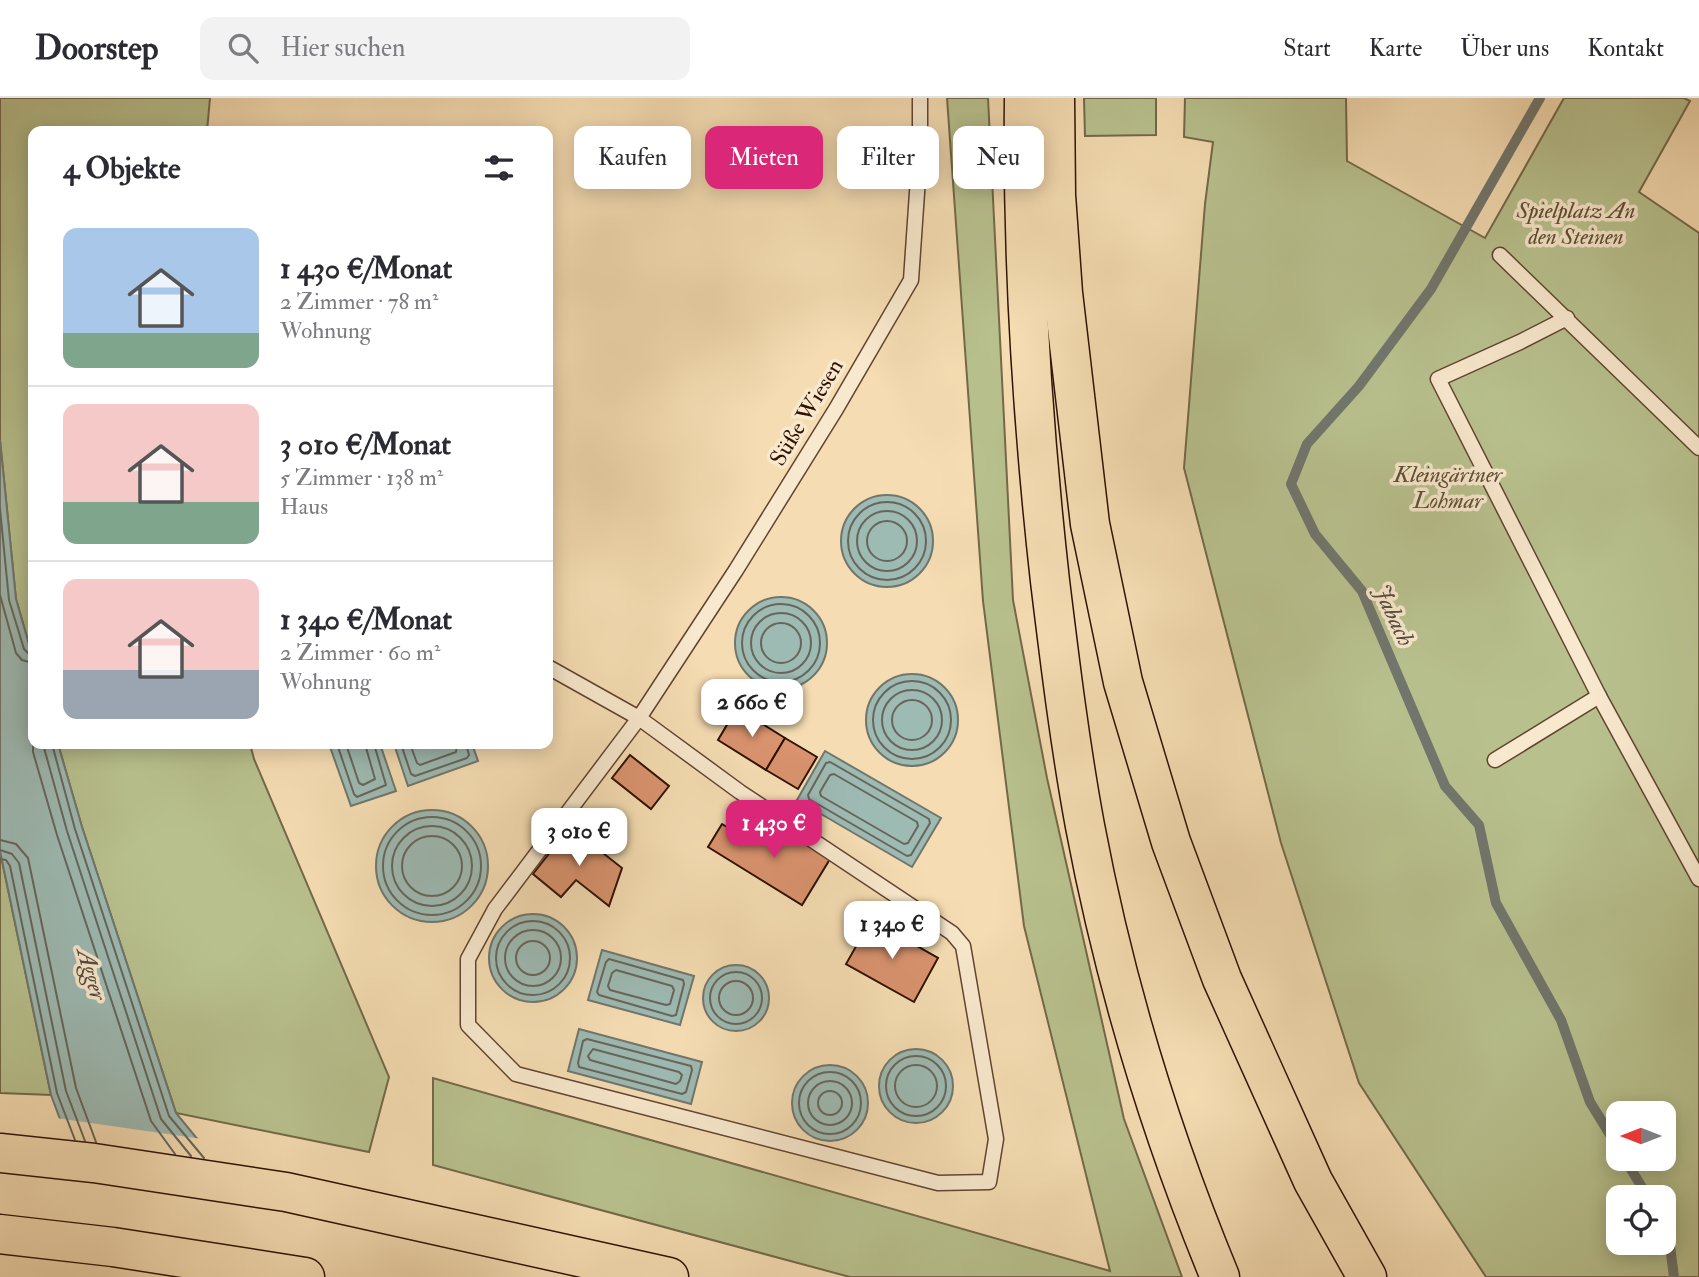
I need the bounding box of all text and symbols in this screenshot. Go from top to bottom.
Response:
search box [200,17,690,80]
text: Doorstep [35,28,158,69]
icon: search [224,29,262,67]
text: Hier suchen [280,32,405,64]
text: Start [1283,33,1331,64]
text: Karte [1369,33,1422,64]
text: Über uns [1460,33,1549,64]
text: Kontakt [1587,33,1664,64]
chip: Kaufen [574,126,691,189]
chip: Mieten [705,126,823,189]
chip: Filter [837,126,939,189]
chip: Neu [953,126,1044,189]
icon: filters [480,149,518,187]
text: 4 Objekte [63,150,180,187]
park label: Spielplatz An den Steinen [1516,196,1636,251]
text: 1 430 €/Monat [280,250,452,287]
icon: home [119,256,203,340]
text: 2 Zimmer · 78 m² [280,287,438,316]
text: Wohnung [280,316,371,345]
street label: Süße Wiesen [763,353,850,471]
text: 3 010 €/Monat [280,426,451,463]
icon: home [119,432,203,516]
park label: Kleingärtner Lohmar [1393,460,1504,515]
text: 5 Zimmer · 138 m² [280,463,443,492]
text: Haus [280,492,328,521]
water label: Jabach [1366,579,1421,651]
text: 1 340 €/Monat [280,601,452,638]
icon: home [119,607,203,691]
text: 2 Zimmer · 60 m² [280,638,440,667]
text: Wohnung [280,667,371,696]
pin: 2 660 € [687,680,817,739]
text: 2 660 € [717,687,787,716]
pin: 1 430 € [709,800,839,860]
pin: 3 010 € [514,808,644,868]
text: 1 430 € [742,808,806,837]
text: 3 010 € [547,816,611,845]
pin: 1 340 € [827,902,957,961]
text: 1 340 € [860,909,924,938]
water label: Agger [69,942,114,1005]
north arrow [1606,1101,1676,1171]
map controls [1606,1101,1676,1255]
button: locate [1606,1185,1676,1255]

